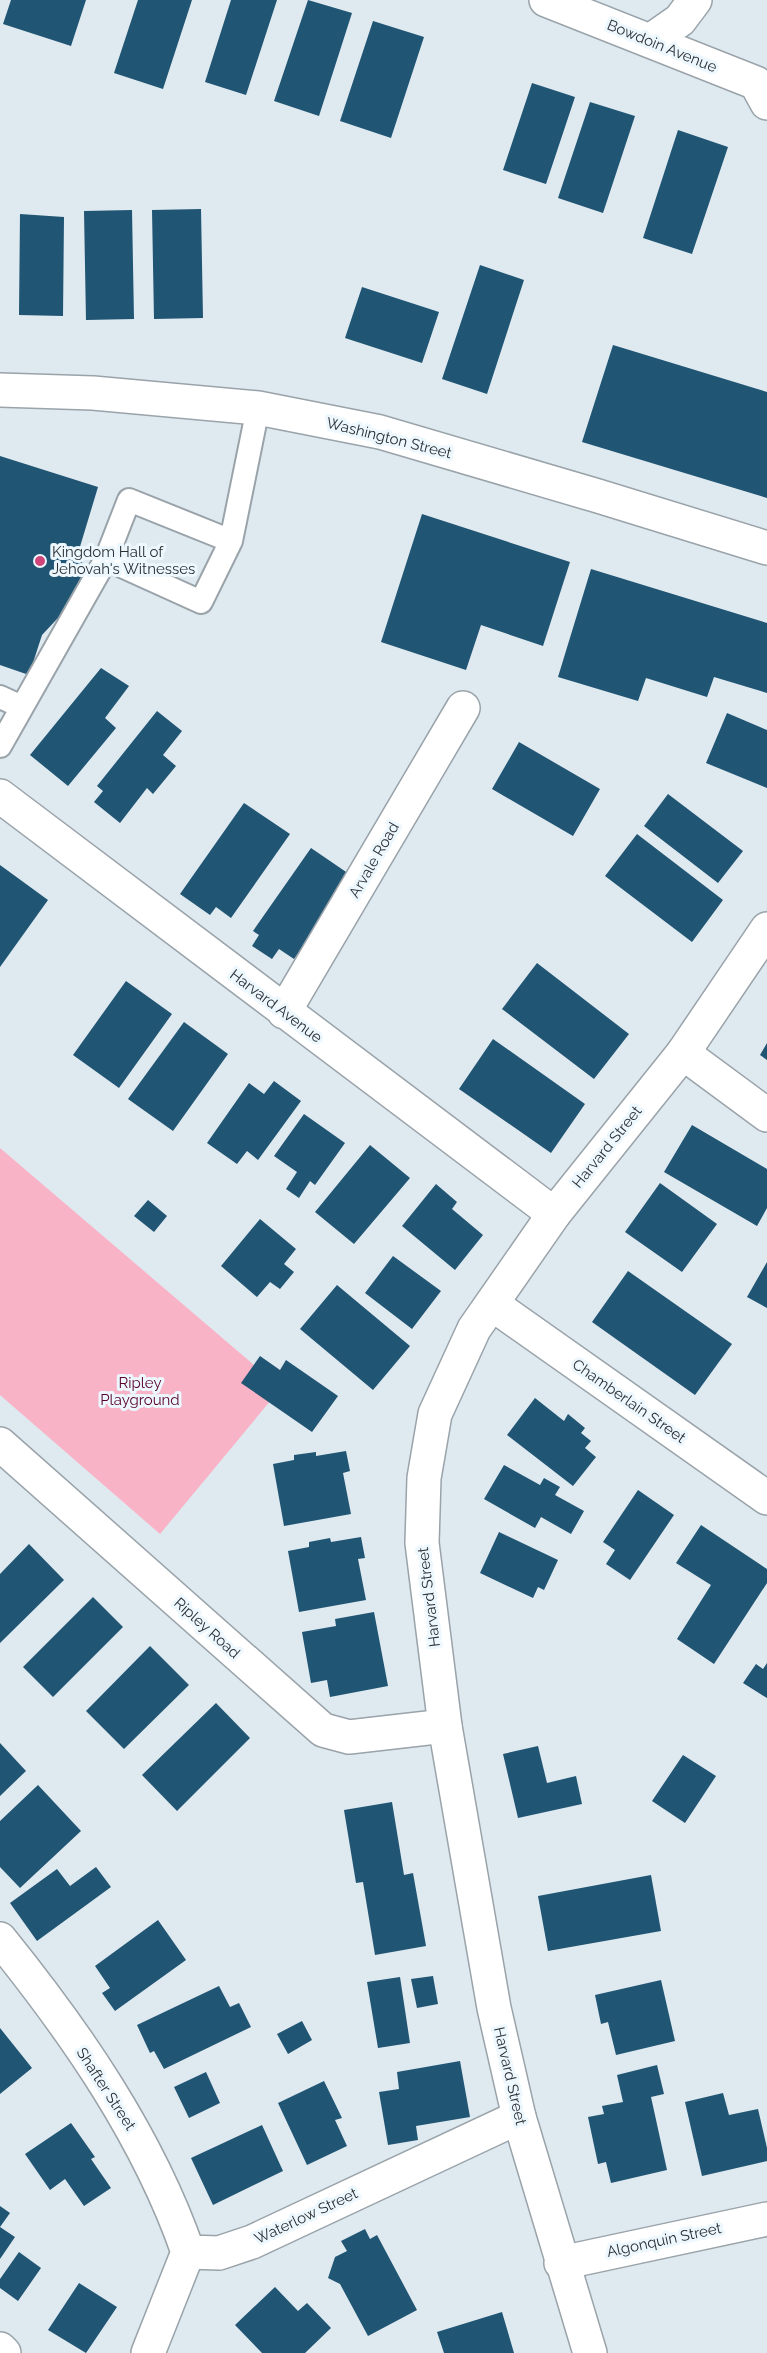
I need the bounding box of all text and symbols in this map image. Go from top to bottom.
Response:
street label: Bowdoin Avenue [604,16,720,76]
street label: Washington Street [325,414,453,462]
place label: Kingdom Hall of Jehovah's Witnesses [52,543,195,578]
marker: Kingdom Hall of Jehovah's Witnesses [33,554,47,568]
street label: Arvale Road [345,819,403,901]
street label: Harvard Avenue [226,965,326,1047]
street label: Harvard Street [568,1102,646,1192]
street label: Chamberlain Street [569,1355,689,1447]
park label: Ripley Playground [100,1374,180,1409]
street label: Harvard Street [414,1546,444,1648]
street label: Ripley Road [170,1594,244,1662]
street label: Harvard Street [490,2025,530,2127]
street label: Shafter Street [73,2044,139,2134]
street label: Waterlow Street [251,2184,361,2248]
street label: Algonquin Street [605,2219,723,2261]

